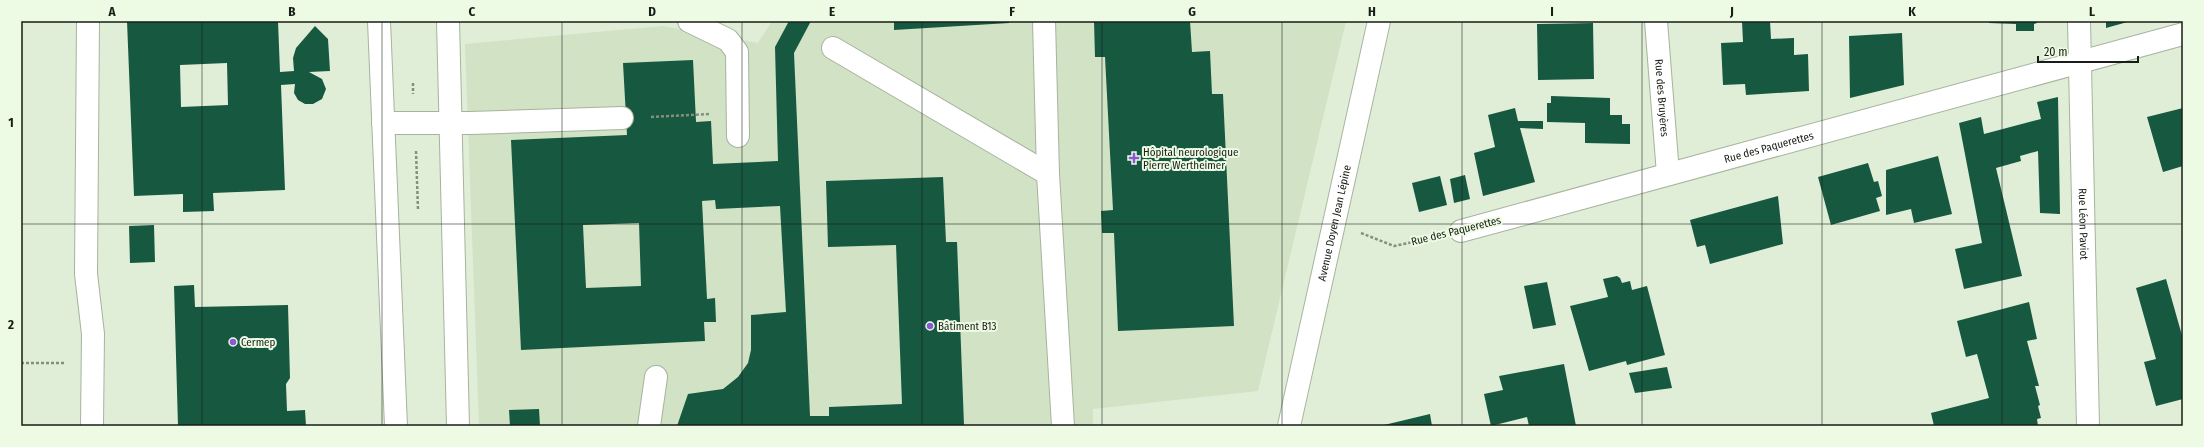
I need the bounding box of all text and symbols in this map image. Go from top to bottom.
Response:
text: A [107,4,116,19]
text: B [288,4,296,19]
text: C [469,4,476,19]
text: D [648,4,656,19]
text: E [829,4,835,19]
text: F [1009,4,1015,19]
text: G [1188,4,1196,19]
text: H [1368,4,1376,19]
text: I [1550,4,1554,19]
text: J [1729,4,1734,19]
text: K [1908,4,1916,19]
text: L [2089,4,2095,19]
scale bar [2038,38,2138,64]
text: 20 m [2044,45,2068,59]
street label: Rue des Bruyères [1652,58,1672,137]
text: 1 [8,115,14,130]
street label: Rue des Paquerettes [1723,129,1815,165]
place label: Hôpital neurologique Pierre Wertheimer [1143,146,1238,172]
marker: Hôpital neurologique Pierre Wertheimer [1128,152,1140,164]
street label: Avenue Doyen Jean Lépine [1315,164,1353,282]
street label: Rue Léon Paviot [2076,188,2091,260]
street label: Rue des Paquerettes [1410,213,1503,248]
text: 2 [7,317,14,332]
place label: Bâtiment B13 [938,320,997,333]
marker: Bâtiment B13 [925,321,935,331]
place label: Cermep [241,336,276,349]
marker: Cermep [228,337,238,347]

